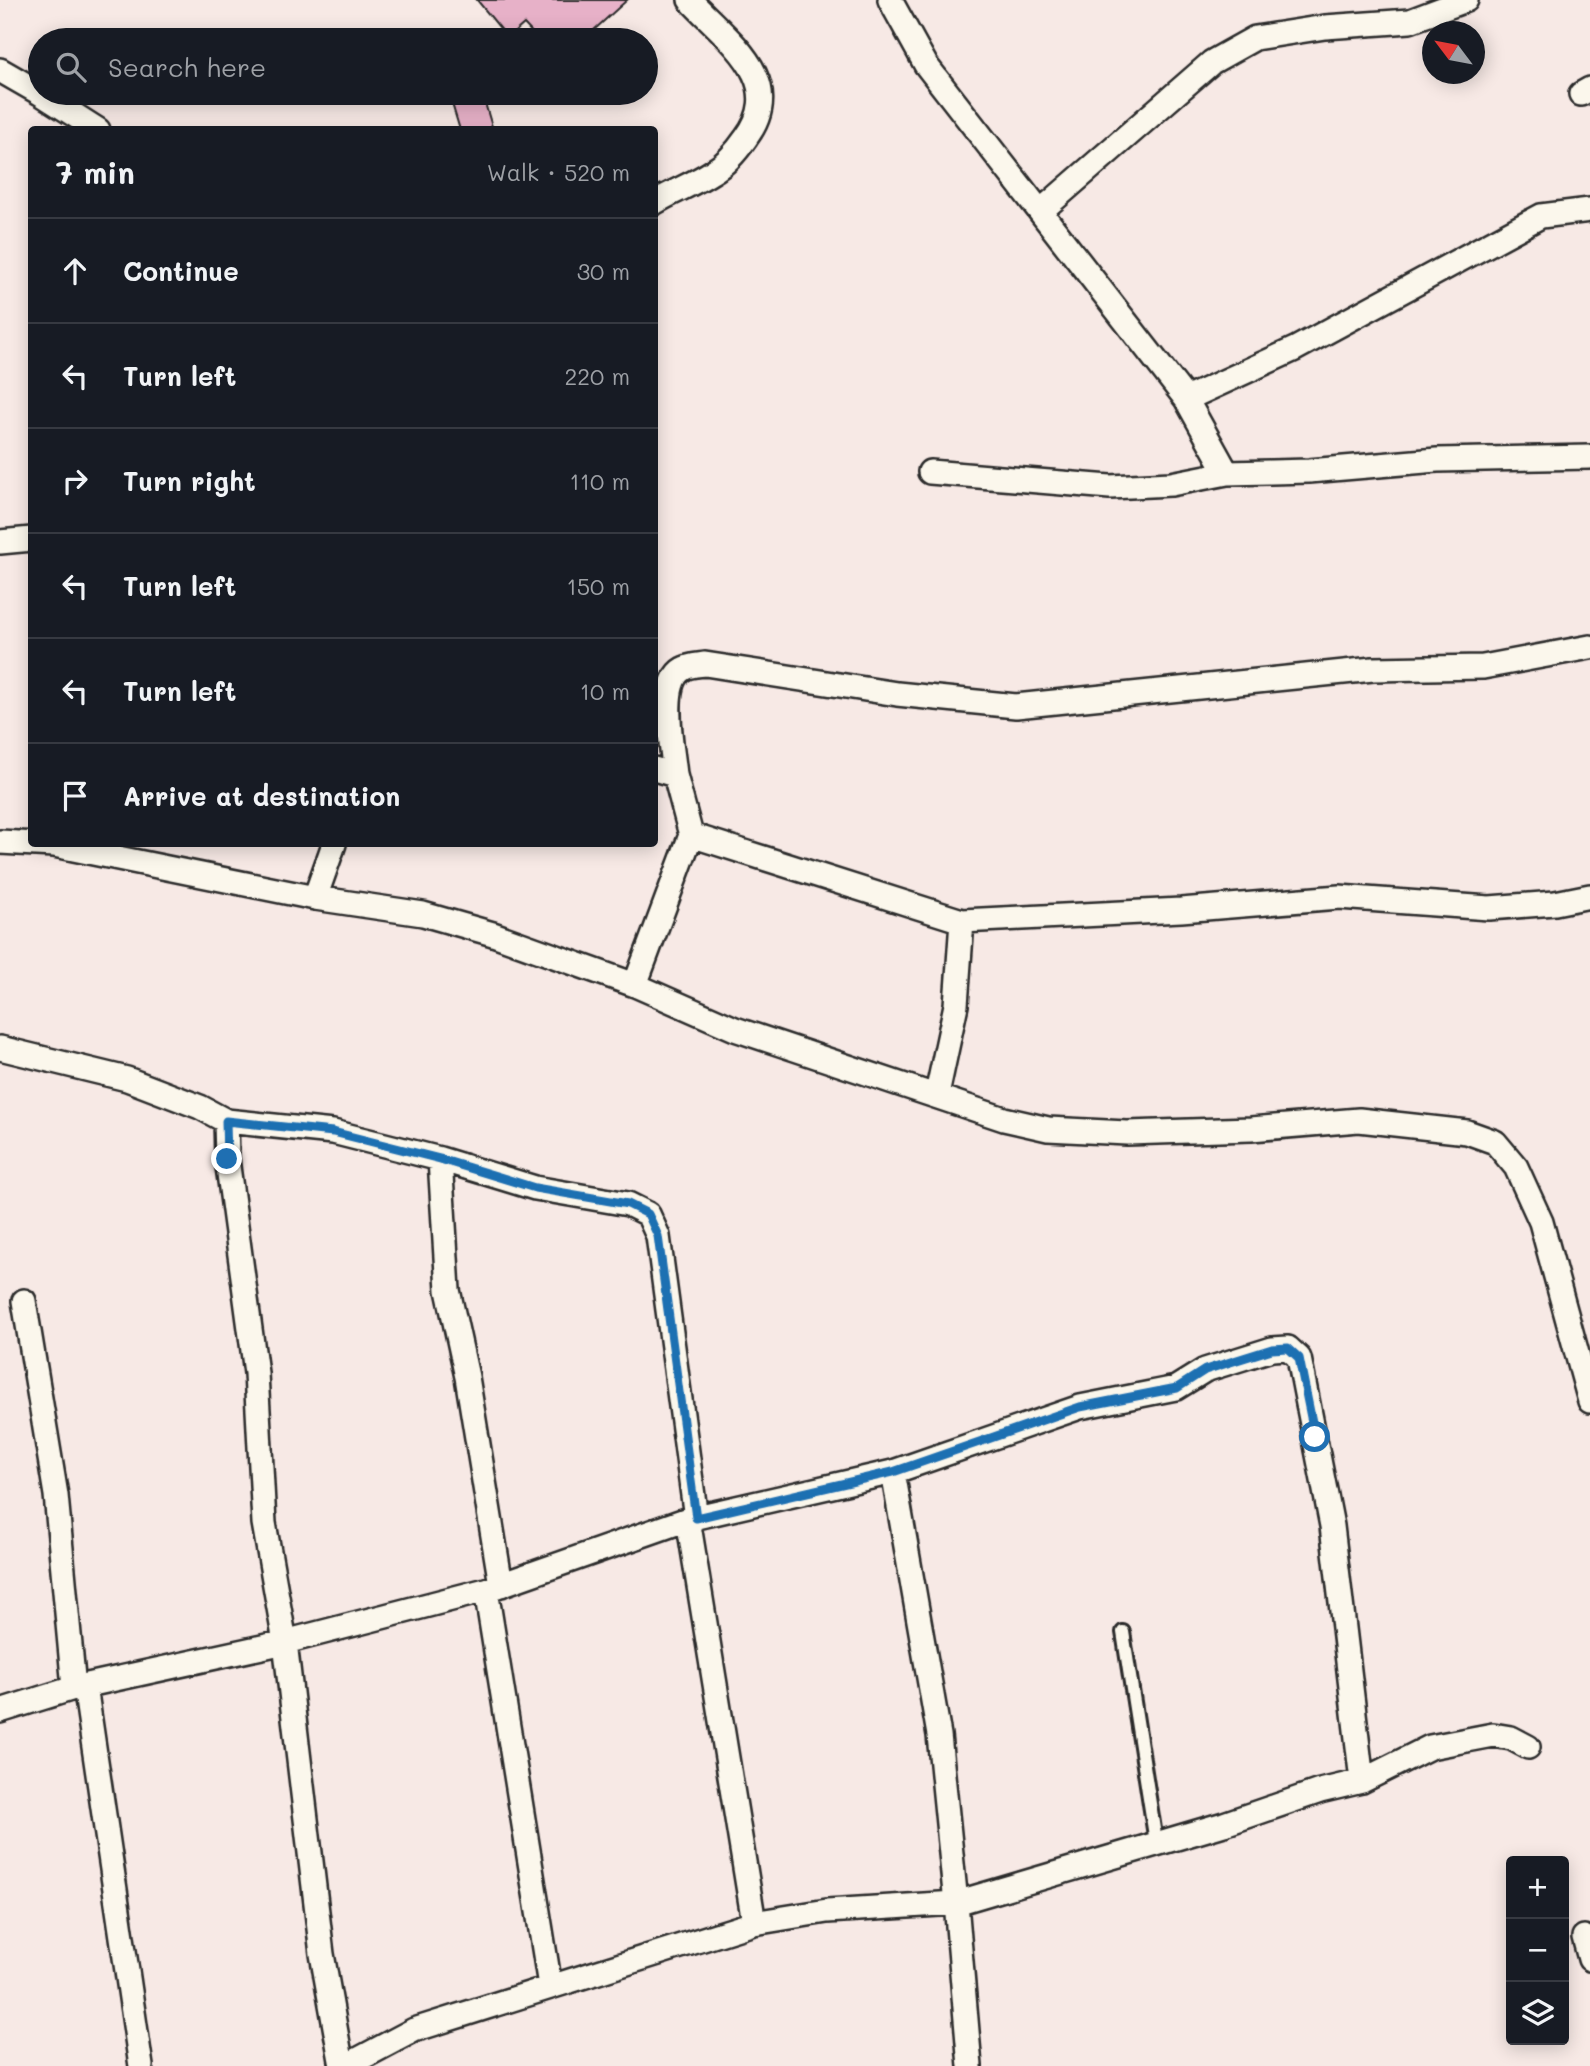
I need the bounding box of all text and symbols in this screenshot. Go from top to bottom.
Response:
north arrow [1422,21,1485,84]
search box [28,28,658,105]
icon: search [52,48,90,86]
text: Search here [108,50,266,84]
text: 7 min [56,152,135,192]
text: Walk · 520 m [487,157,630,187]
icon: ahead [56,252,94,290]
text: Continue [123,254,239,288]
text: 30 m [577,256,630,286]
icon: left [56,357,94,395]
text: Turn left [123,359,236,393]
text: 220 m [564,361,630,391]
icon: right [56,462,94,500]
text: Turn right [123,464,256,498]
text: 110 m [570,466,630,496]
icon: left [56,567,94,605]
text: Turn left [123,569,236,603]
text: 150 m [566,571,630,601]
icon: left [56,672,94,710]
text: Turn left [123,674,236,708]
text: 10 m [580,676,630,706]
icon: arrive [56,777,94,815]
text: Arrive at destination [123,779,400,813]
route end [211,1143,242,1174]
route start [1299,1421,1330,1452]
map controls [1506,1856,1569,2045]
button: + [1506,1856,1569,1919]
button: − [1506,1919,1569,1982]
button: layers [1506,1982,1569,2045]

